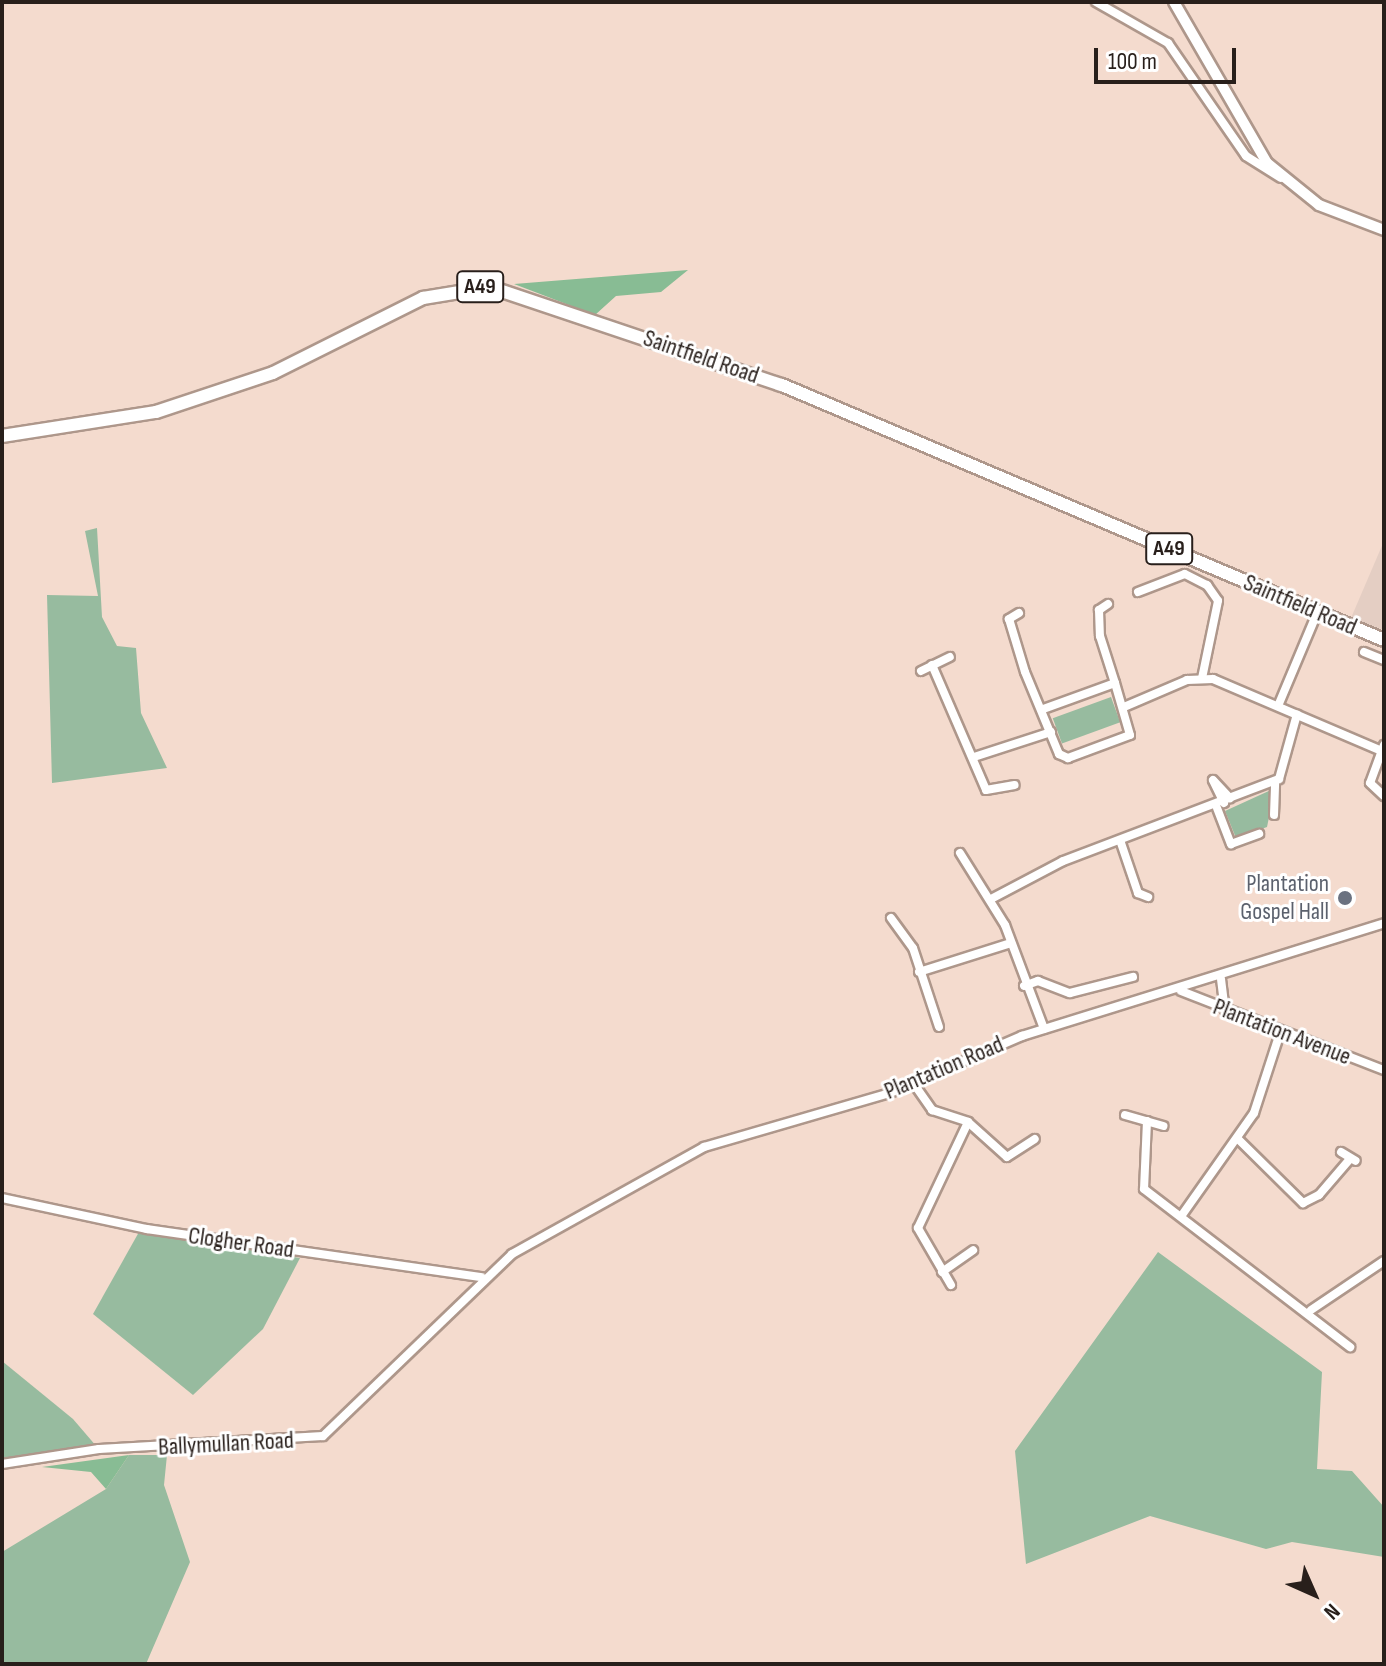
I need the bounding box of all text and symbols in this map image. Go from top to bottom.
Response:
scale bar [1098,32,1240,82]
text: 100 m [1108,47,1157,76]
road number: A49 [456,269,504,305]
street label: Saintfield Road [640,324,762,390]
road number: A49 [1145,531,1193,567]
street label: Saintfield Road [1239,568,1361,642]
place label: Plantation Gospel Hall [1240,870,1329,926]
marker: Plantation Gospel Hall [1336,889,1354,907]
street label: Plantation Avenue [1209,993,1355,1071]
street label: Plantation Road [880,1030,1008,1106]
street label: Clogher Road [186,1221,296,1265]
street label: Ballymullan Road [157,1426,295,1462]
north arrow [1274,1554,1354,1634]
text: N [1318,1598,1345,1625]

